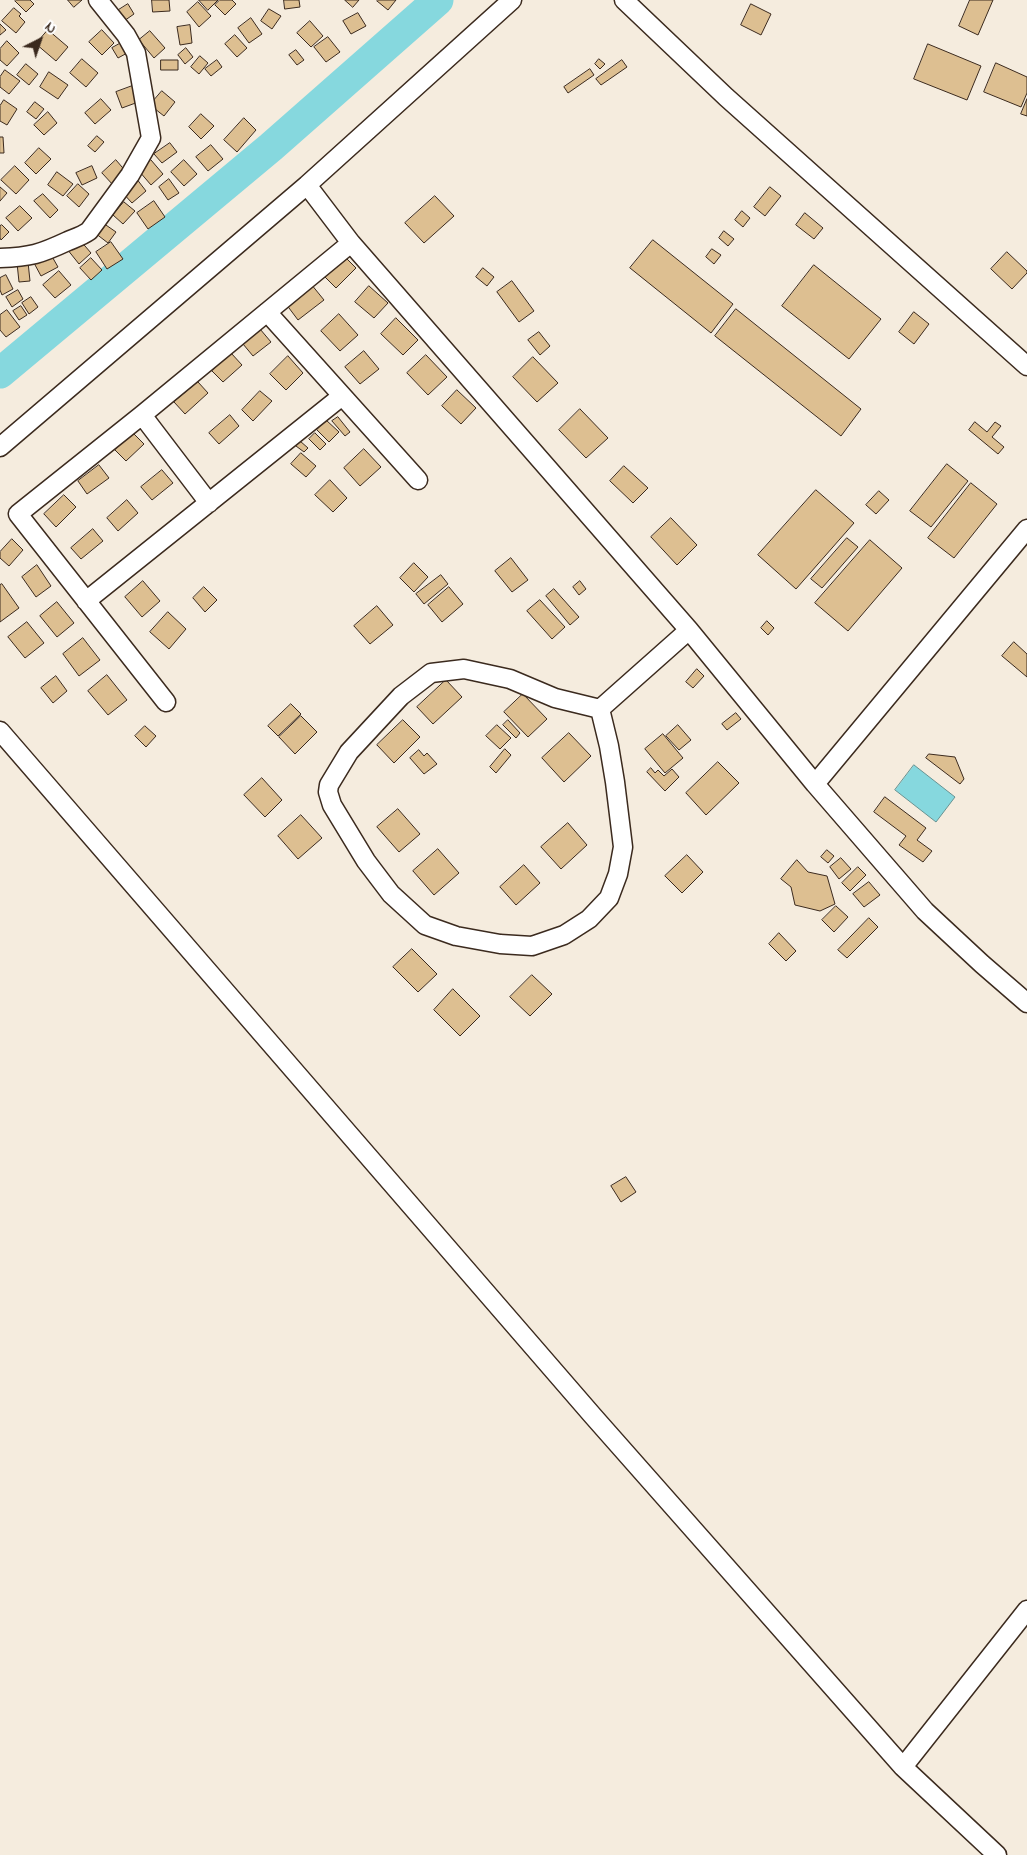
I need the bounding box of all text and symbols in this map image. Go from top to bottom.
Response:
north arrow [15,15,65,65]
text: N [40,17,61,39]

